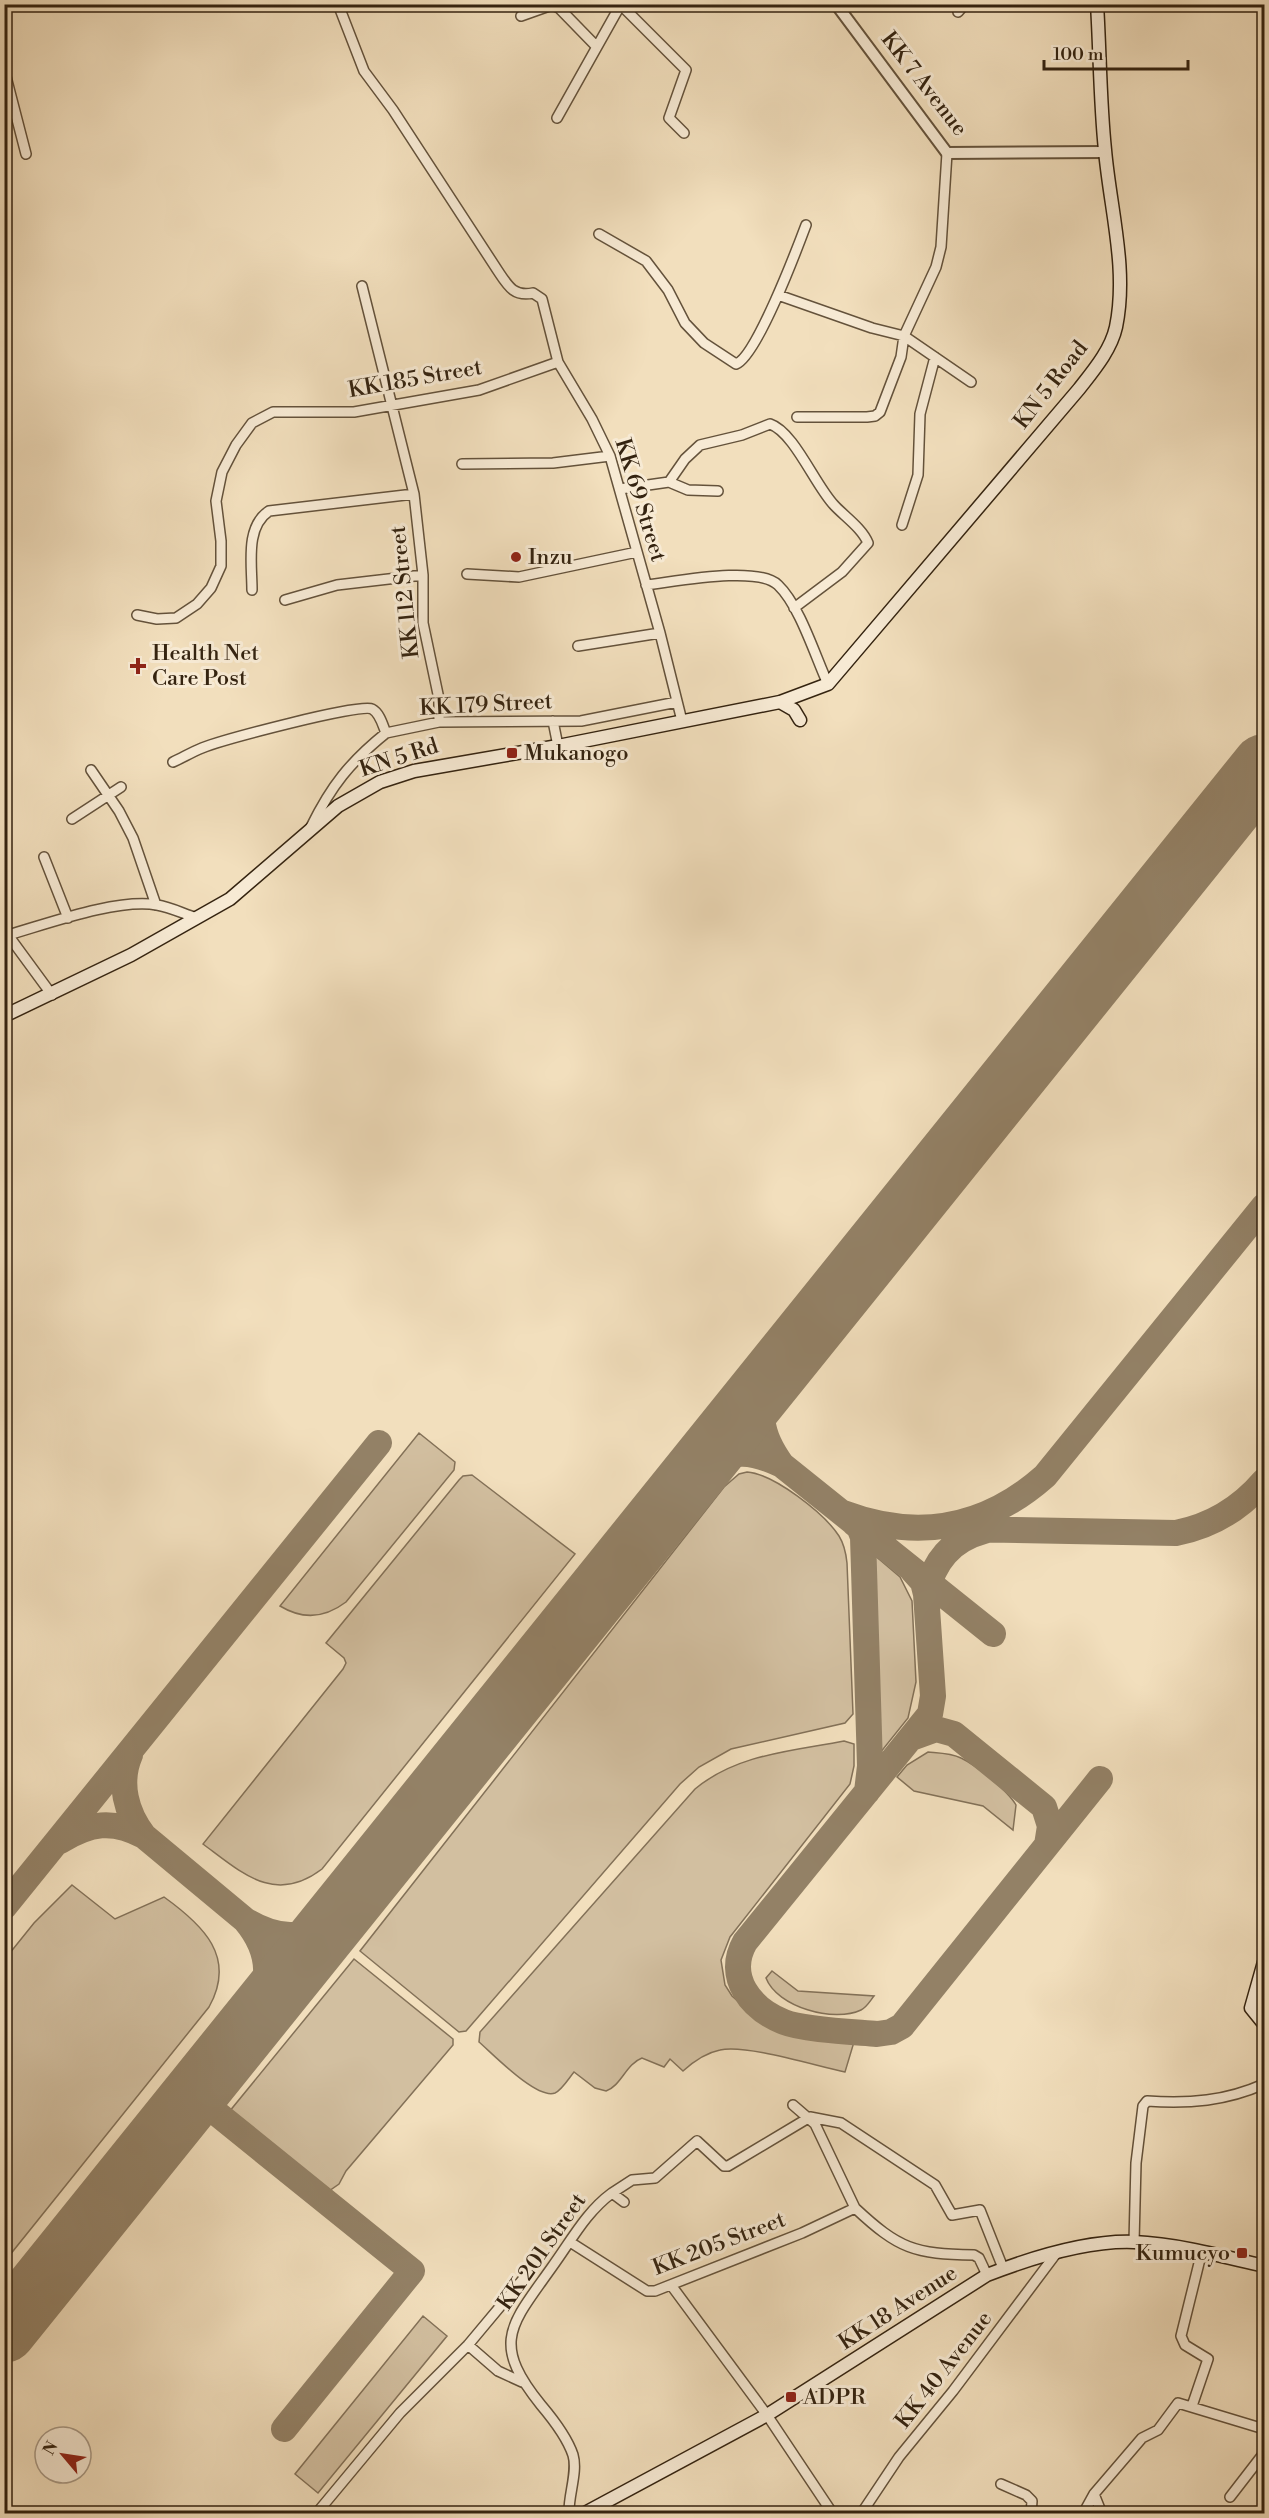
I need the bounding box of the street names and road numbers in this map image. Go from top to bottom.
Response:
street label: KK 7 Avenue [875,27,973,141]
street label: KN 5 Road [1008,335,1094,435]
street label: KK 185 Street [346,354,484,404]
street label: KK 69 Street [608,435,672,565]
street label: KK 112 Street [385,524,425,660]
street label: KK 179 Street [419,688,553,722]
street label: KN 5 Rd [356,732,442,783]
street label: KK 201 Street [492,2188,592,2316]
street label: KK 205 Street [649,2206,789,2282]
street label: KK 18 Avenue [834,2260,962,2356]
street label: KK 40 Avenue [890,2306,998,2434]

